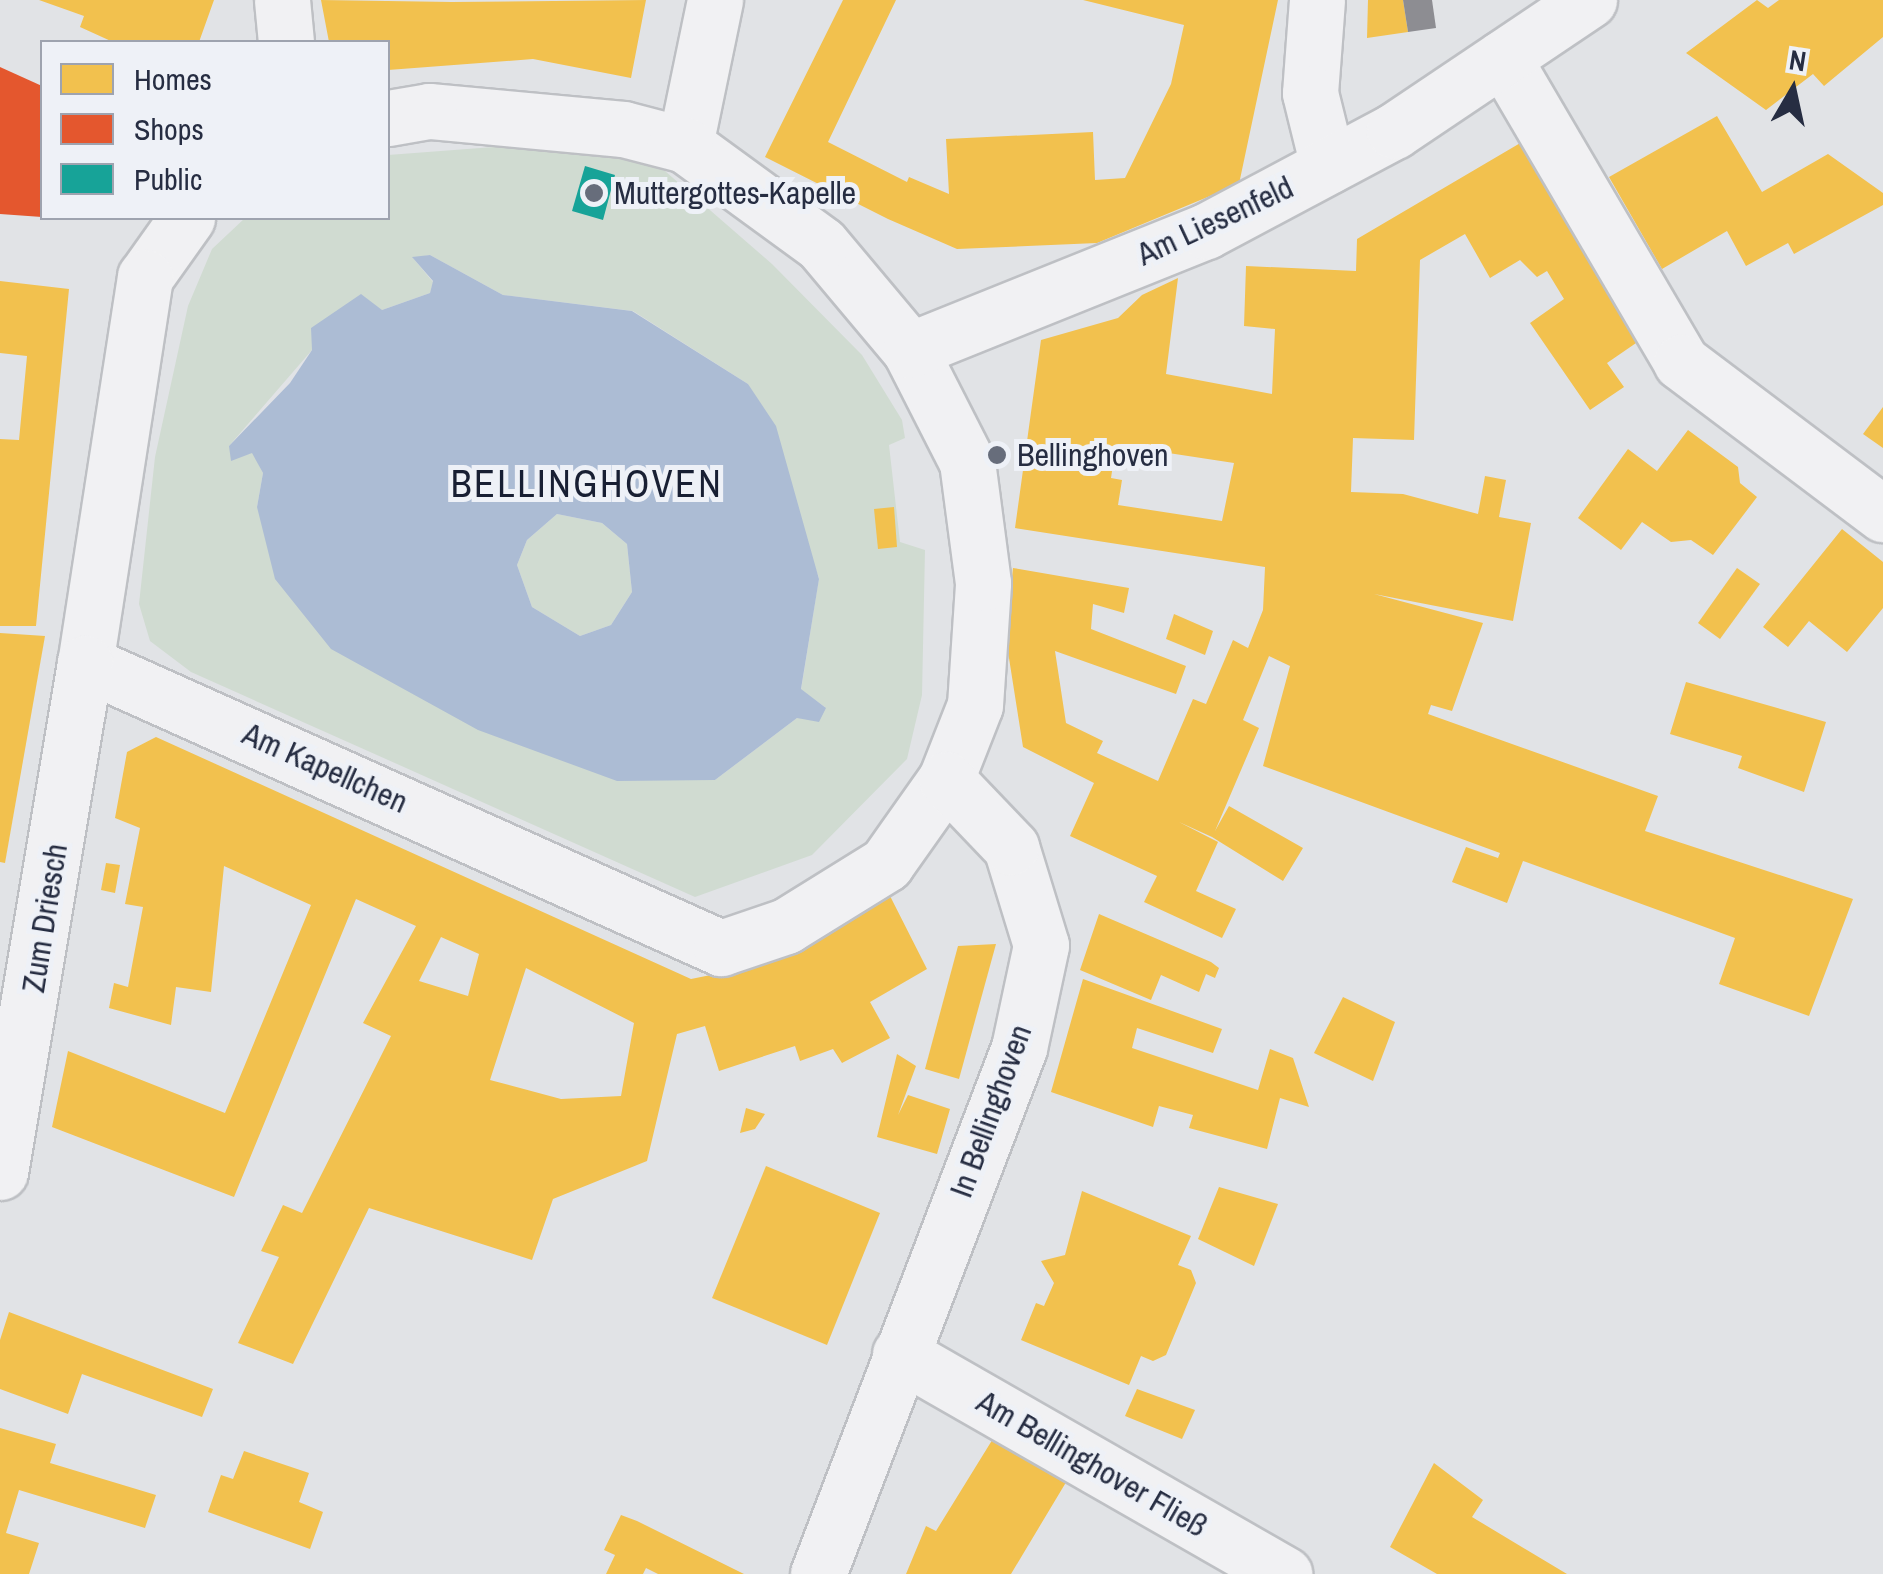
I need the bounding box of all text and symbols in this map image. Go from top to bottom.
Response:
legend [40,40,390,220]
north arrow [1743,40,1843,140]
text: N [1787,40,1809,80]
text: Homes [134,59,212,99]
text: Shops [134,109,204,149]
text: Public [134,159,202,199]
street label: Am Liesenfeld [1131,168,1299,274]
place label: Muttergottes-Kapelle [614,174,856,212]
marker: Muttergottes-Kapelle [583,182,605,204]
place label: Bellinghoven [1017,436,1169,474]
marker: Bellinghoven [986,444,1008,466]
district label: BELLINGHOVEN [451,461,723,507]
street label: Am Kapellchen [237,715,413,821]
street label: Zum Driesch [14,841,76,995]
street label: In Bellinghoven [942,1019,1040,1203]
street label: Am Bellinghover Fließ [970,1382,1214,1546]

